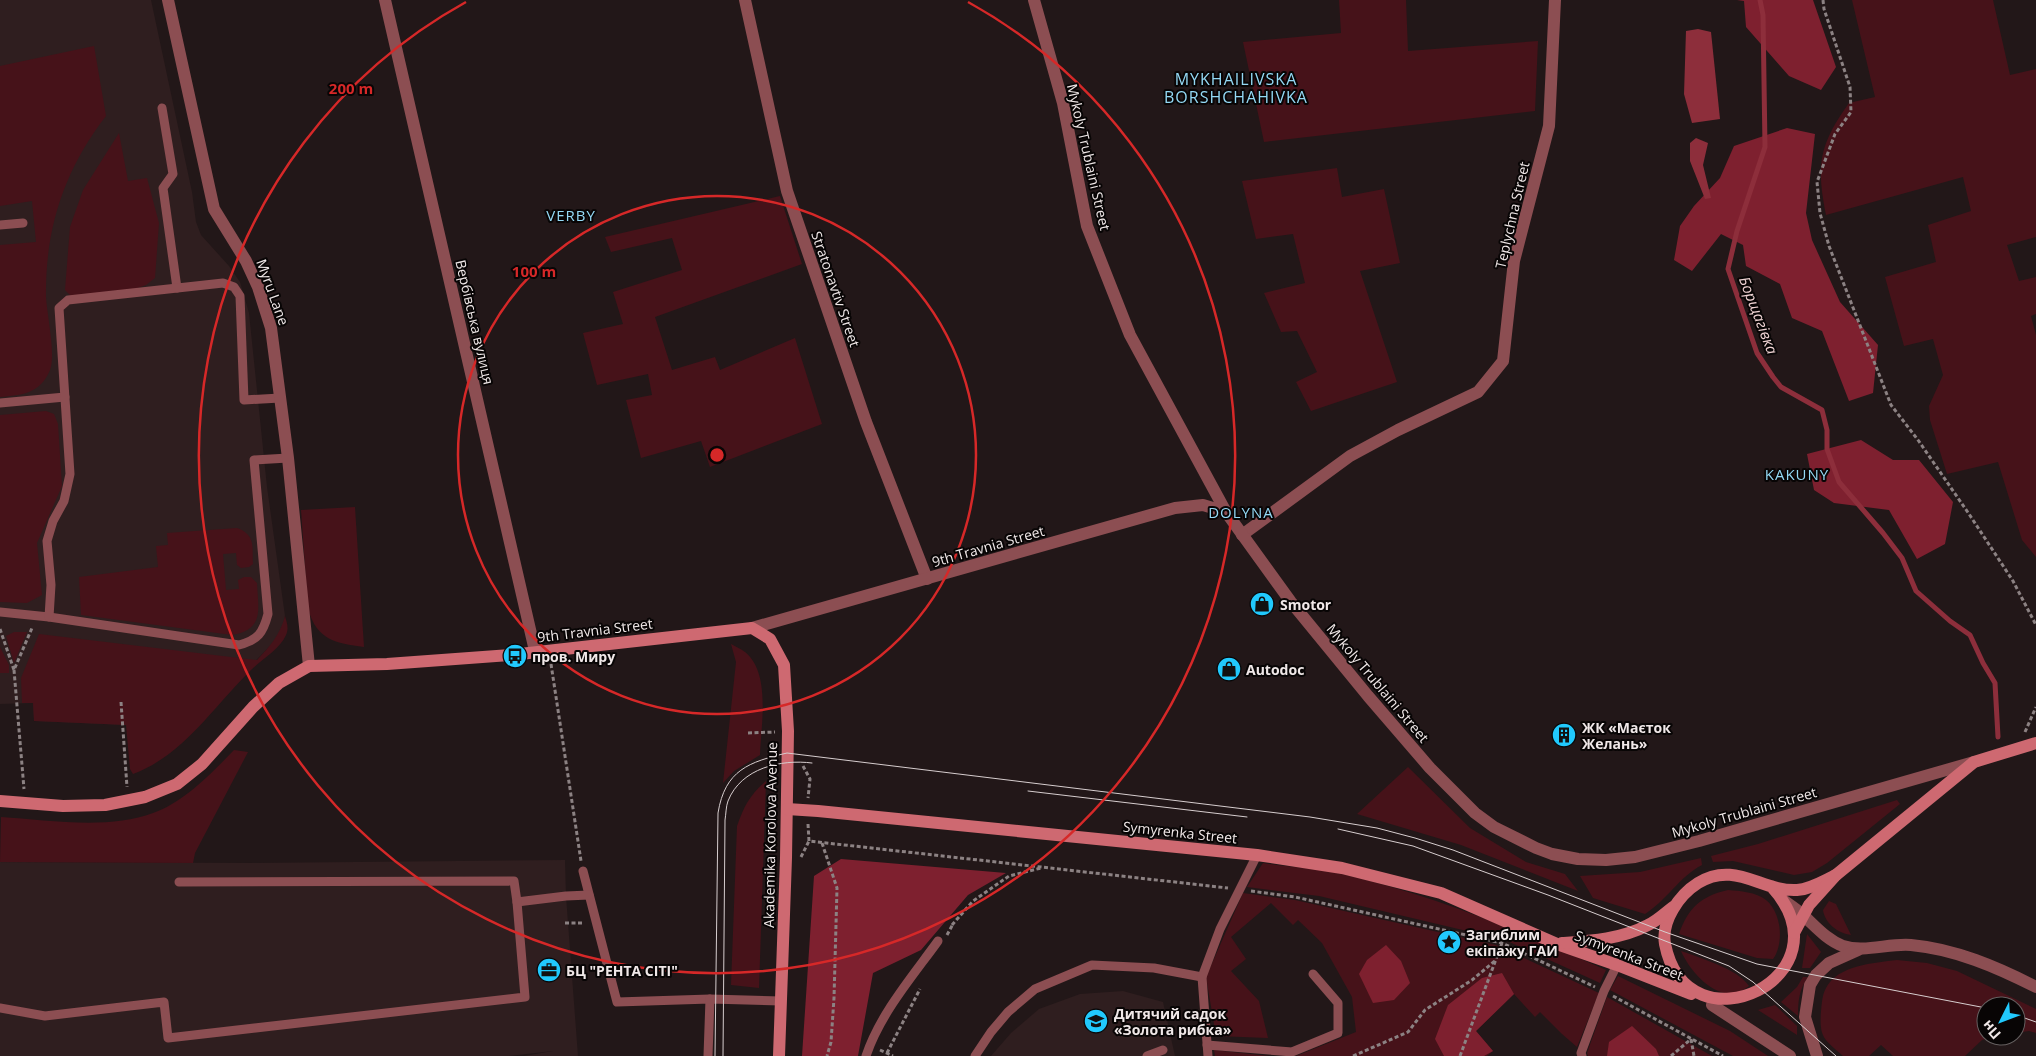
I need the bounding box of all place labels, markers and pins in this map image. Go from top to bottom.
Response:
centre of rings [708,446,726,464]
shop icon: Smotor [1249,591,1275,617]
place label: Smotor [1280,595,1332,614]
bus stop icon: пров. Миру [502,643,528,669]
place label: пров. Миру [532,647,615,666]
shop icon: Autodoc [1216,656,1242,682]
place label: Autodoc [1246,660,1304,679]
place label: ЖК «Маєток Желань» [1582,718,1671,753]
building icon: ЖК «Маєток Желань» [1551,722,1577,748]
place label: Загиблим екіпажу ГАИ [1466,925,1558,960]
place icon: Загиблим екіпажу ГАИ [1436,929,1462,955]
office icon: БЦ "РЕНТА СІТІ" [536,957,562,983]
place label: БЦ "РЕНТА СІТІ" [566,961,678,980]
place label: Дитячий садок «Золота рибка» [1114,1004,1232,1039]
school or university icon: Дитячий садок «Золота рибка» [1083,1008,1109,1034]

